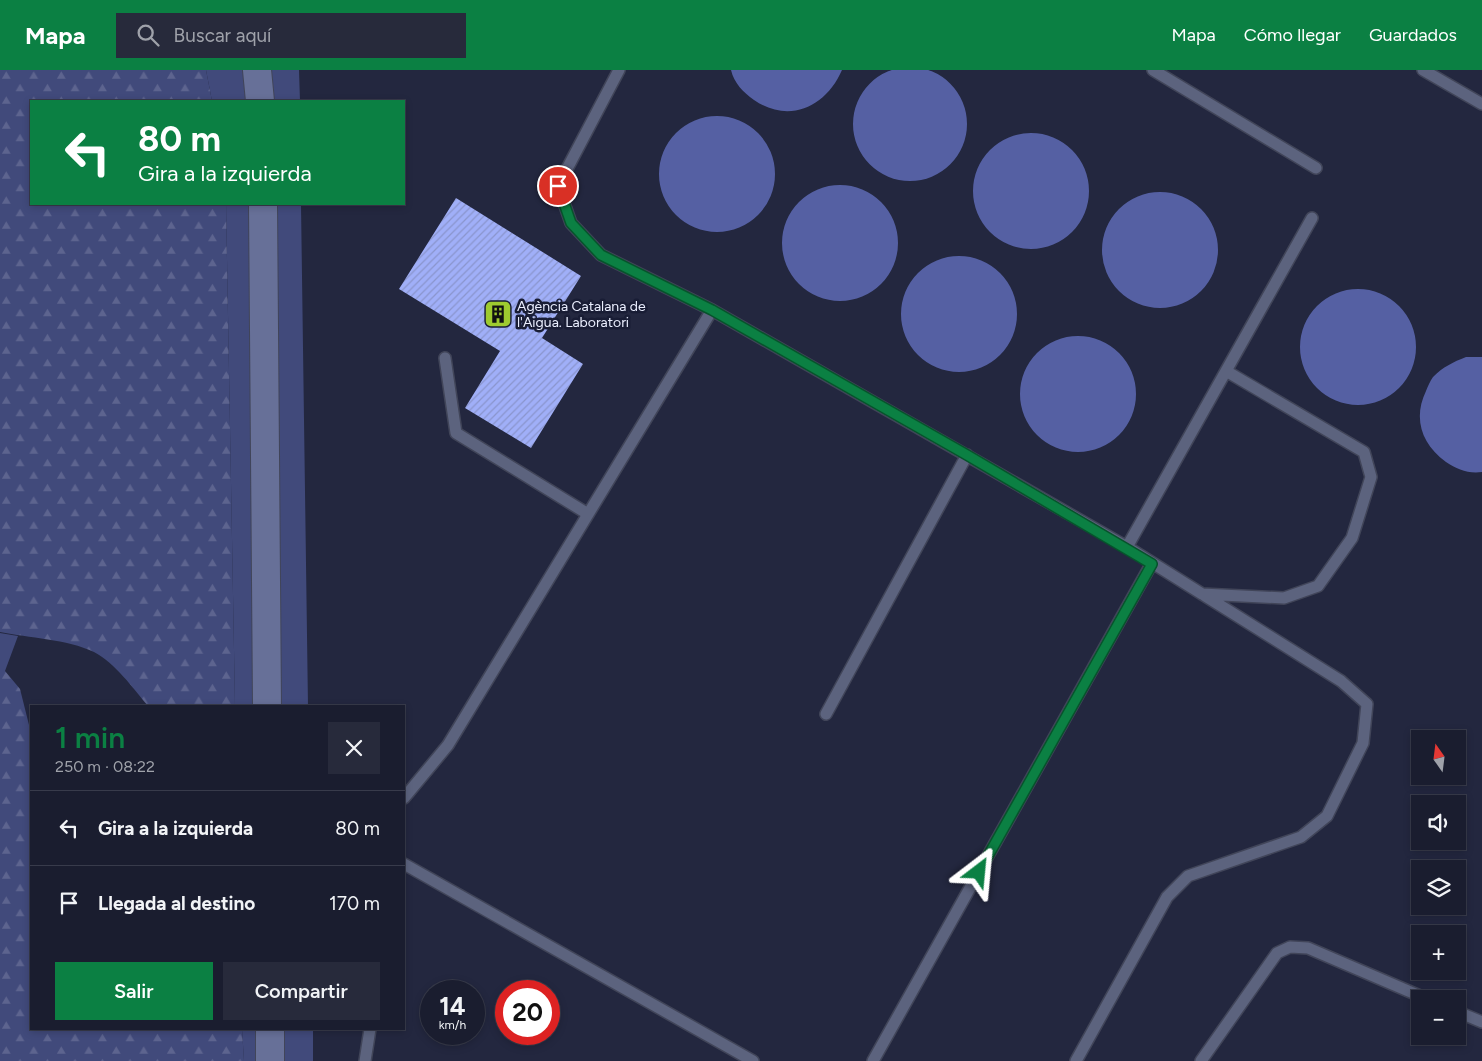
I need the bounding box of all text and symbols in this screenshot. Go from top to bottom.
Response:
search box [116,13,466,58]
text: Mapa [25,21,86,50]
icon: search [134,21,162,49]
text: Buscar aquí [174,24,271,47]
text: Mapa [1171,24,1216,46]
text: Cómo llegar [1244,24,1341,46]
text: Guardados [1369,24,1457,46]
text: 80 m [138,118,221,160]
icon: left [55,120,120,185]
text: Gira a la izquierda [138,160,312,187]
pin [537,165,579,207]
icon: arrive [544,172,572,200]
place label: Agència Catalana de l'Aigua. Laboratori [517,298,646,331]
building icon: Agència Catalana de l'Aigua. Laboratori [483,299,513,329]
text: 1 min [55,719,125,756]
button: close [328,722,380,774]
north arrow [1411,730,1466,785]
map controls [1411,730,1466,1045]
text: 250 m · 08:22 [55,757,155,776]
button: sound [1411,795,1466,850]
icon: left [55,814,83,842]
text: Gira a la izquierda [98,817,253,840]
text: 80 m [335,817,380,840]
position arrow [952,845,1004,897]
button: layers [1411,860,1466,915]
icon: arrive [55,889,83,917]
text: Llegada al destino [98,892,255,915]
text: 170 m [329,892,380,915]
button: + [1411,925,1466,980]
button: Salir [55,962,213,1020]
button: Compartir [223,962,380,1020]
speed limit sign: 20 [495,980,560,1045]
button: − [1411,990,1466,1045]
text: 14 [439,991,466,1021]
text: km/h [439,1018,466,1032]

